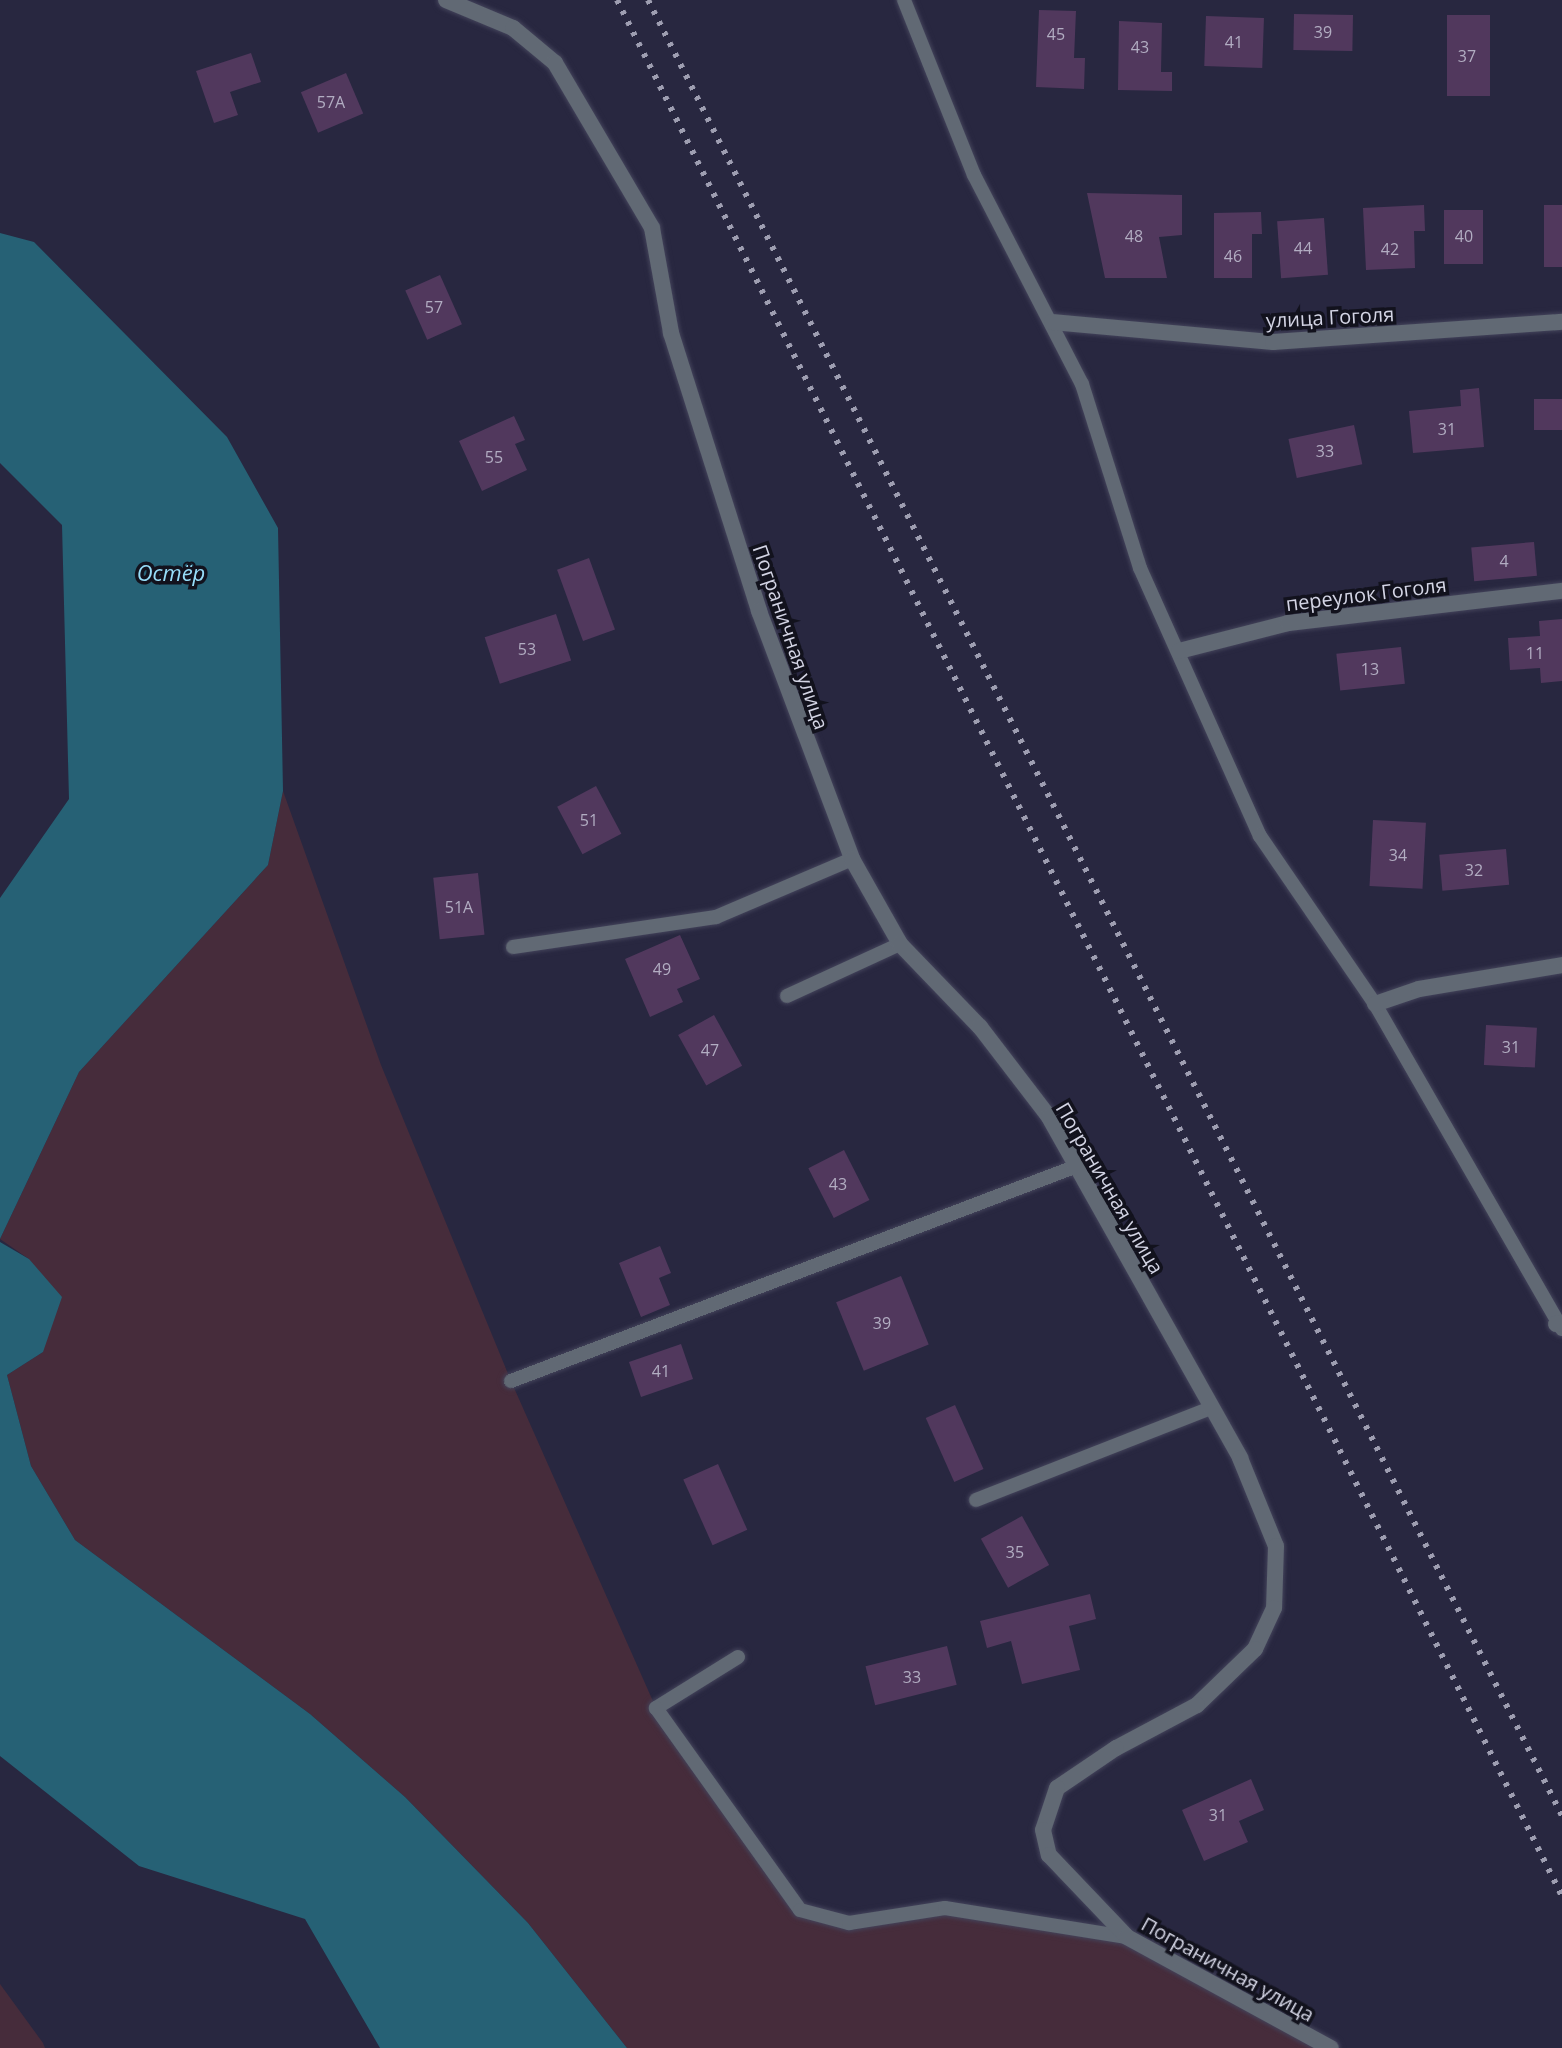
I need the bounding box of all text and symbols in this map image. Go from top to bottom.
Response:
house number: 39 [1314,22,1332,42]
house number: 45 [1047,24,1065,44]
house number: 41 [1225,32,1243,52]
house number: 43 [1131,37,1149,57]
house number: 37 [1458,46,1476,66]
house number: 57А [317,92,345,112]
house number: 48 [1125,226,1143,246]
house number: 40 [1455,226,1473,246]
house number: 44 [1294,238,1312,258]
house number: 42 [1381,239,1399,259]
house number: 46 [1224,246,1242,266]
house number: 57 [425,297,443,317]
street label: улица Гоголя [1265,302,1395,332]
house number: 31 [1438,419,1456,439]
house number: 33 [1316,441,1334,461]
house number: 55 [485,447,503,467]
street label: Пограничная улица [748,541,834,733]
house number: 4 [1499,551,1509,571]
water label: Остёр [137,560,205,586]
street label: переулок Гоголя [1284,572,1448,616]
house number: 53 [518,639,536,659]
house number: 11 [1526,643,1544,663]
house number: 13 [1361,659,1379,679]
house number: 51 [580,810,598,830]
house number: 34 [1389,845,1407,865]
house number: 32 [1465,860,1483,880]
house number: 51А [445,897,473,917]
house number: 49 [653,959,671,979]
house number: 31 [1502,1037,1520,1057]
house number: 47 [701,1040,719,1060]
street label: Пограничная улица [1051,1098,1169,1278]
house number: 43 [829,1174,847,1194]
house number: 39 [873,1313,891,1333]
house number: 41 [652,1361,670,1381]
house number: 35 [1006,1542,1024,1562]
house number: 33 [903,1667,921,1687]
house number: 31 [1209,1805,1227,1825]
street label: Пограничная улица [1137,1911,1319,2027]

